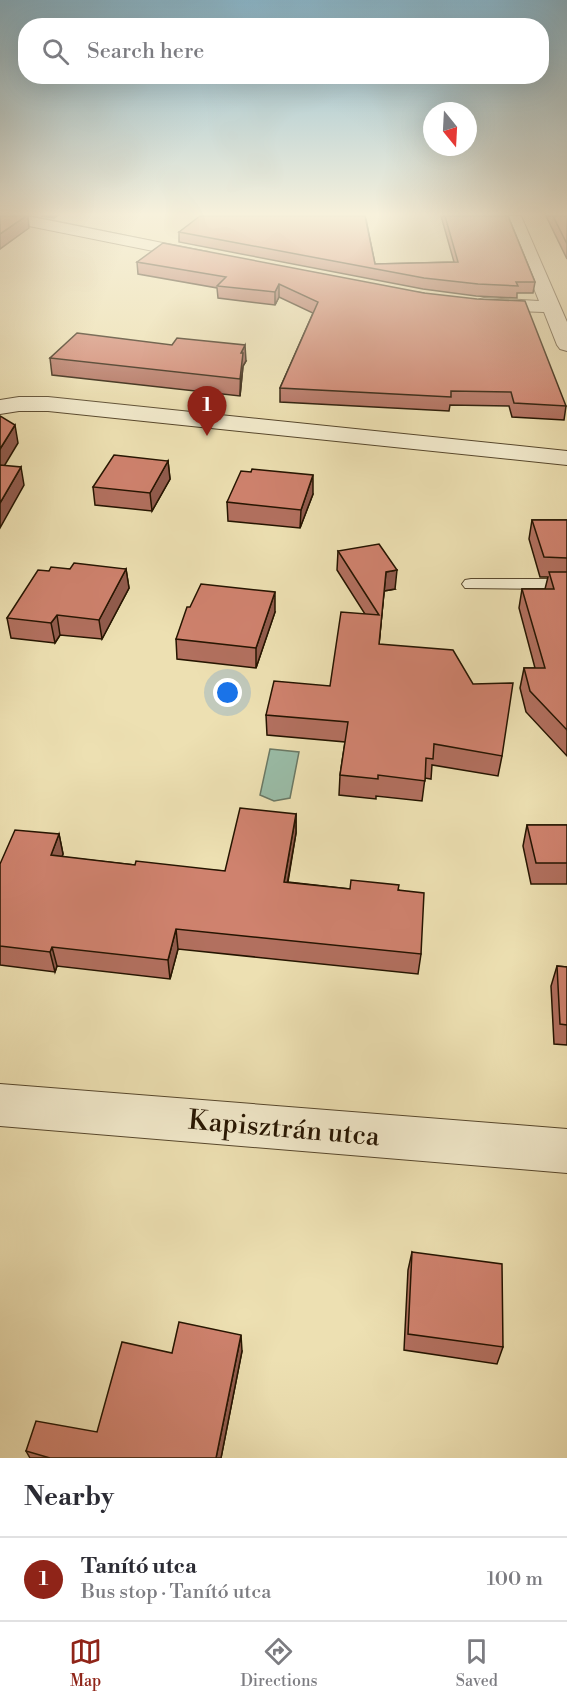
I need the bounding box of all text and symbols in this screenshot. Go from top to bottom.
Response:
search box [18,18,549,84]
icon: search [39,35,72,68]
text: Search here [87,38,204,65]
north arrow [423,102,477,156]
pin: 1 [188,386,226,436]
your location [213,678,242,707]
street label: Kapisztrán utca [187,1104,381,1154]
text: Nearby [24,1481,114,1513]
text: Tanító utca [81,1553,197,1580]
text: 1 [39,1567,48,1592]
text: 100 m [487,1567,543,1592]
text: Bus stop · Tanító utca [81,1580,271,1605]
tab: Map [69,1635,102,1691]
tab: Directions [240,1635,318,1691]
tab: Saved [456,1635,498,1691]

